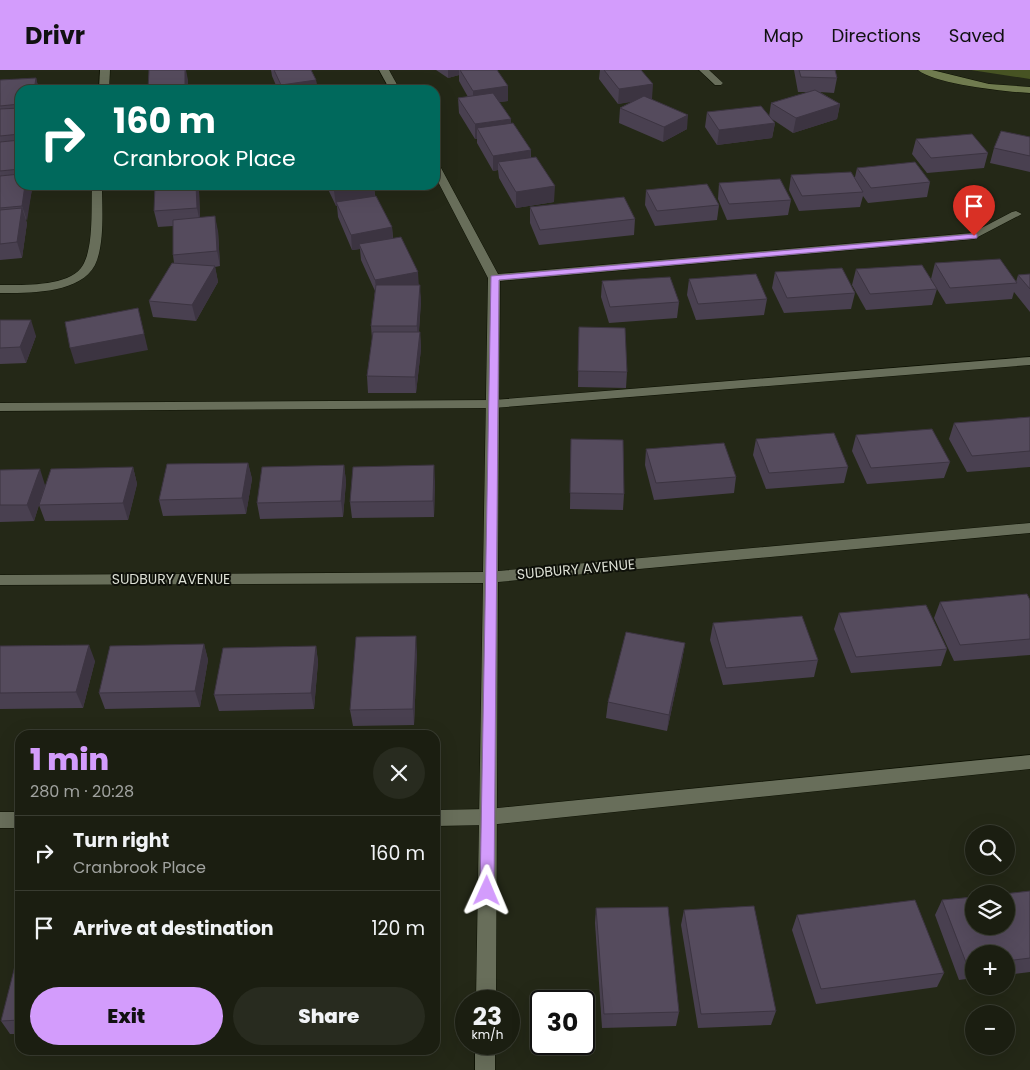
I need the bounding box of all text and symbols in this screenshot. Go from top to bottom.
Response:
text: Drivr [25,19,85,52]
text: Map [764,23,803,48]
text: Directions [831,23,921,48]
text: Saved [949,23,1005,48]
text: 160 m [113,96,216,145]
icon: right [30,105,95,170]
text: Cranbrook Place [113,143,296,174]
pin [953,185,995,236]
icon: arrive [960,192,988,220]
street label: SUDBURY AVENUE [516,554,636,584]
street label: SUDBURY AVENUE [112,569,230,589]
text: 1 min [30,738,109,781]
button: close [373,747,425,799]
text: 280 m · 20:28 [30,780,134,803]
map controls [965,825,1015,1055]
button: search [965,825,1015,875]
text: Turn right [73,827,169,854]
icon: right [30,839,58,867]
text: 160 m [370,840,425,867]
text: Cranbrook Place [73,856,206,879]
position arrow [460,864,512,916]
button: layers [965,885,1015,935]
icon: arrive [30,914,58,942]
text: Arrive at destination [73,915,274,942]
text: 120 m [371,915,425,942]
button: + [965,945,1015,995]
button: Exit [30,987,223,1045]
button: Share [233,987,425,1045]
speed limit sign: 30 [530,990,595,1055]
text: 23 [473,999,502,1034]
button: − [965,1005,1015,1055]
text: km/h [472,1026,503,1043]

